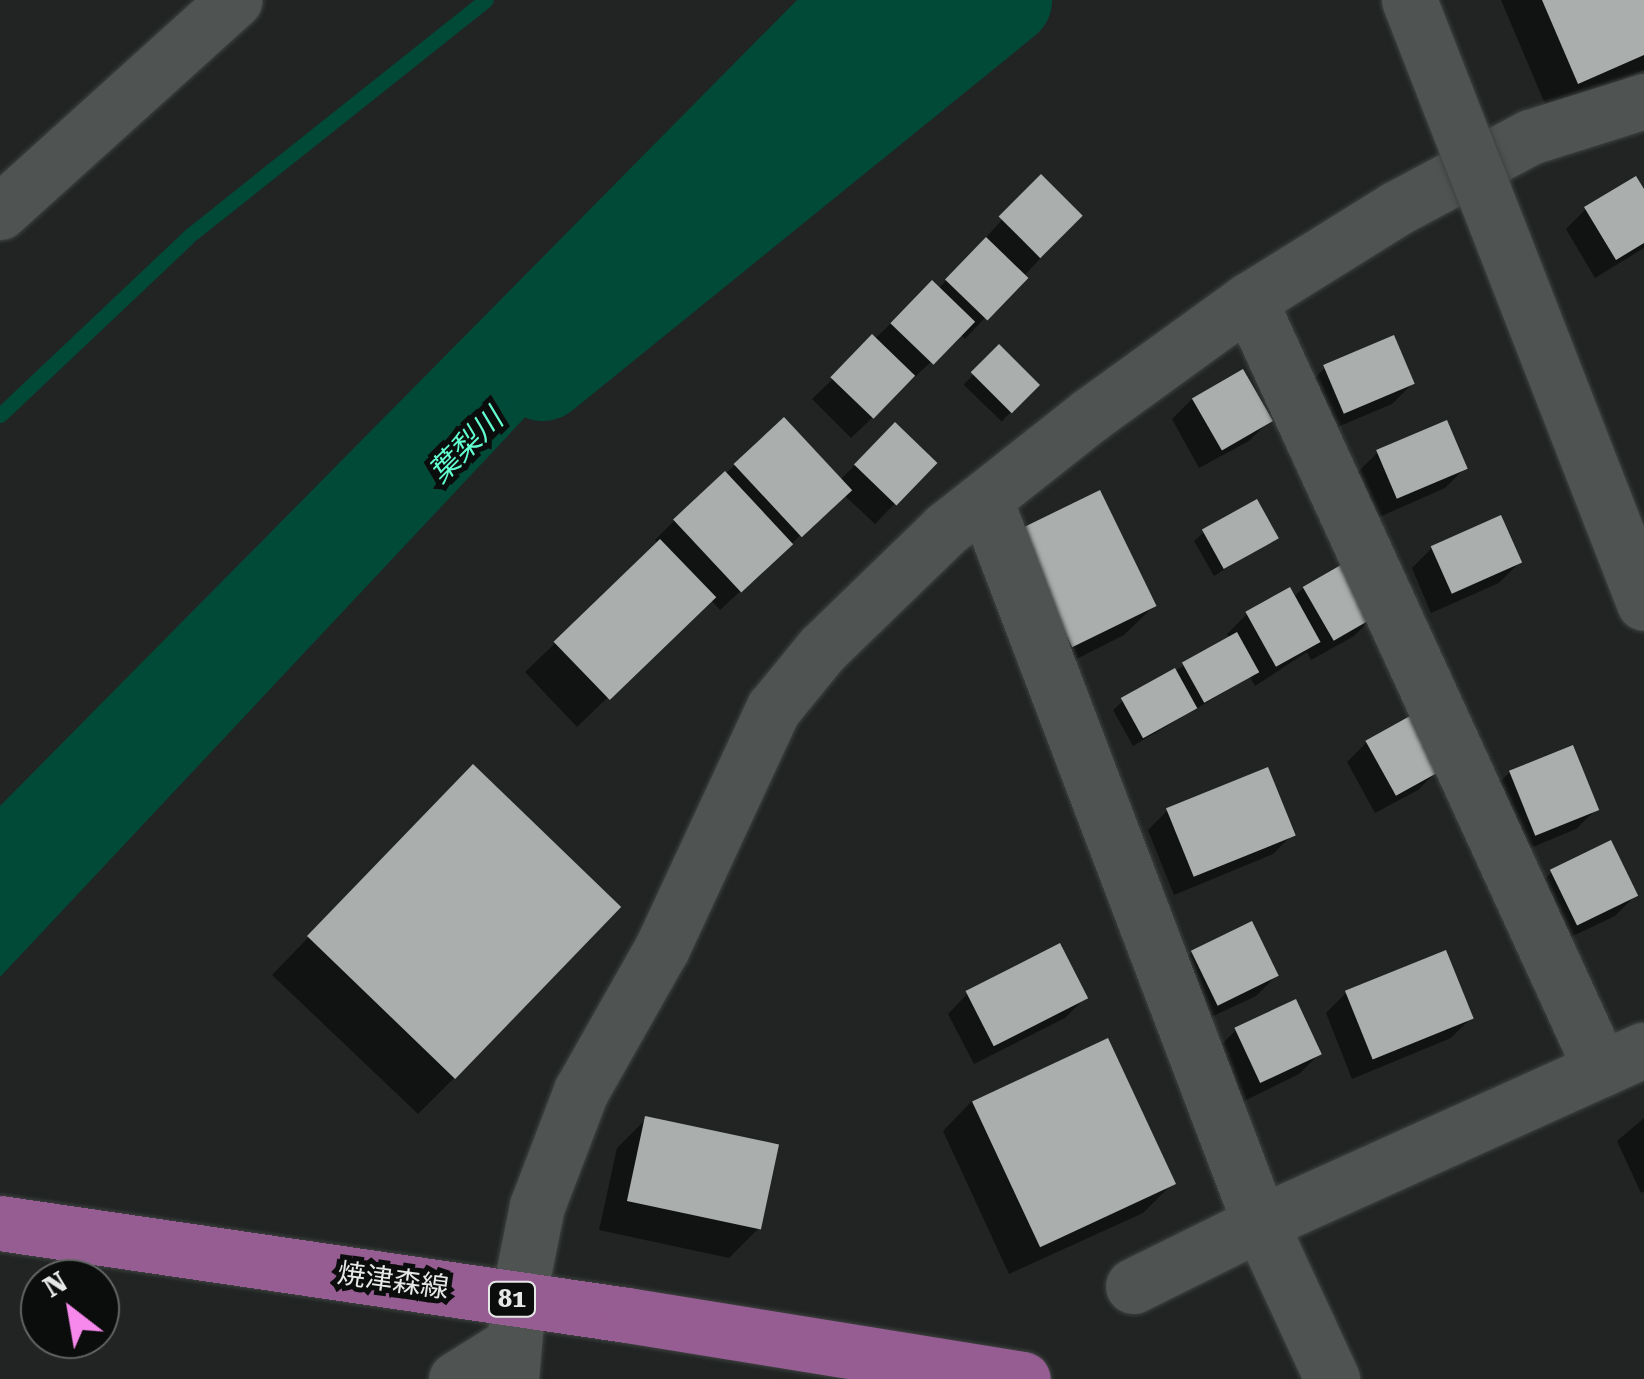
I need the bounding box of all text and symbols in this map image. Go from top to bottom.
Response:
water label: 葉梨川 [421,401,511,491]
street label: 焼津森線 [335,1257,451,1305]
north arrow [20,1259,120,1359]
text: N [38,1265,73,1304]
road number: 81 [487,1279,537,1319]

